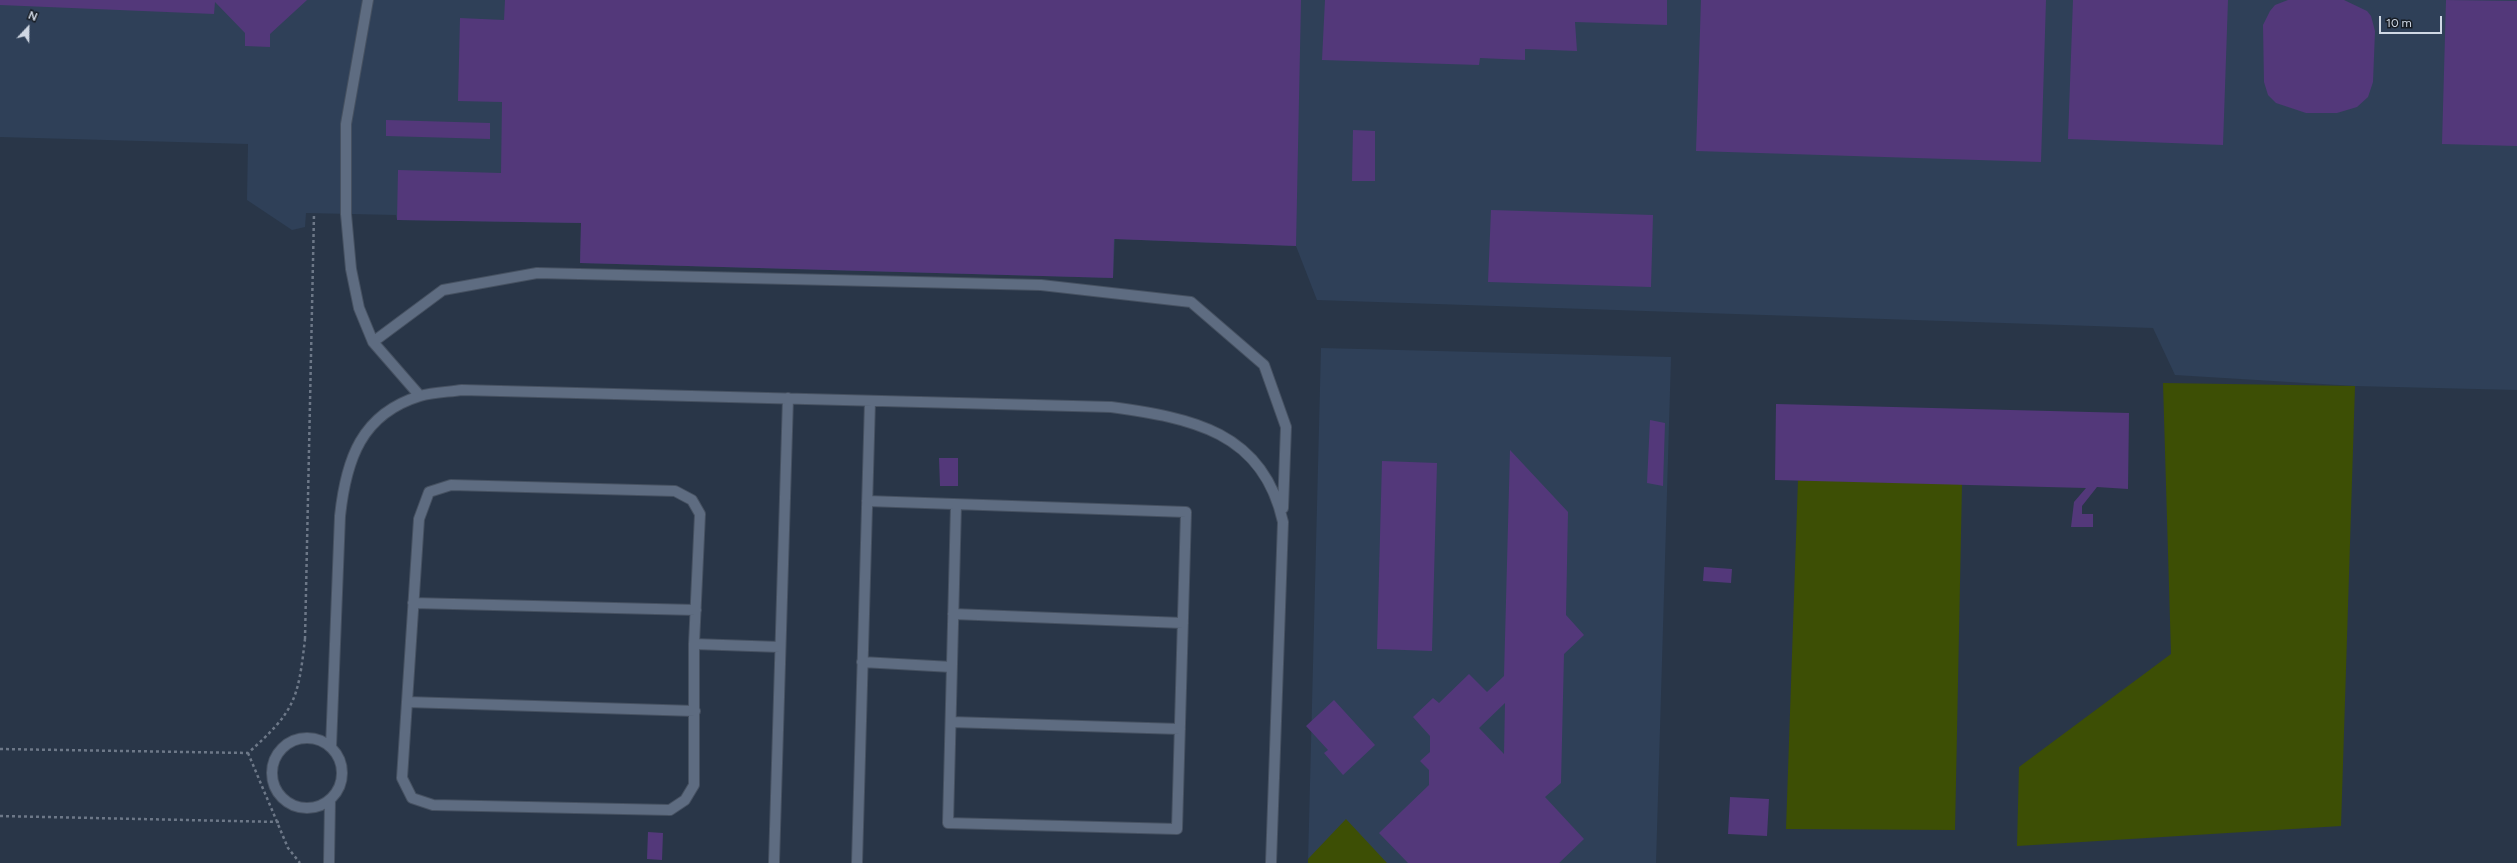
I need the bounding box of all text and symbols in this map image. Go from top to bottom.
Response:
north arrow [8,8,48,48]
scale bar [2381,8,2444,34]
text: N [26,9,39,24]
text: 10 m [2386,16,2412,30]

